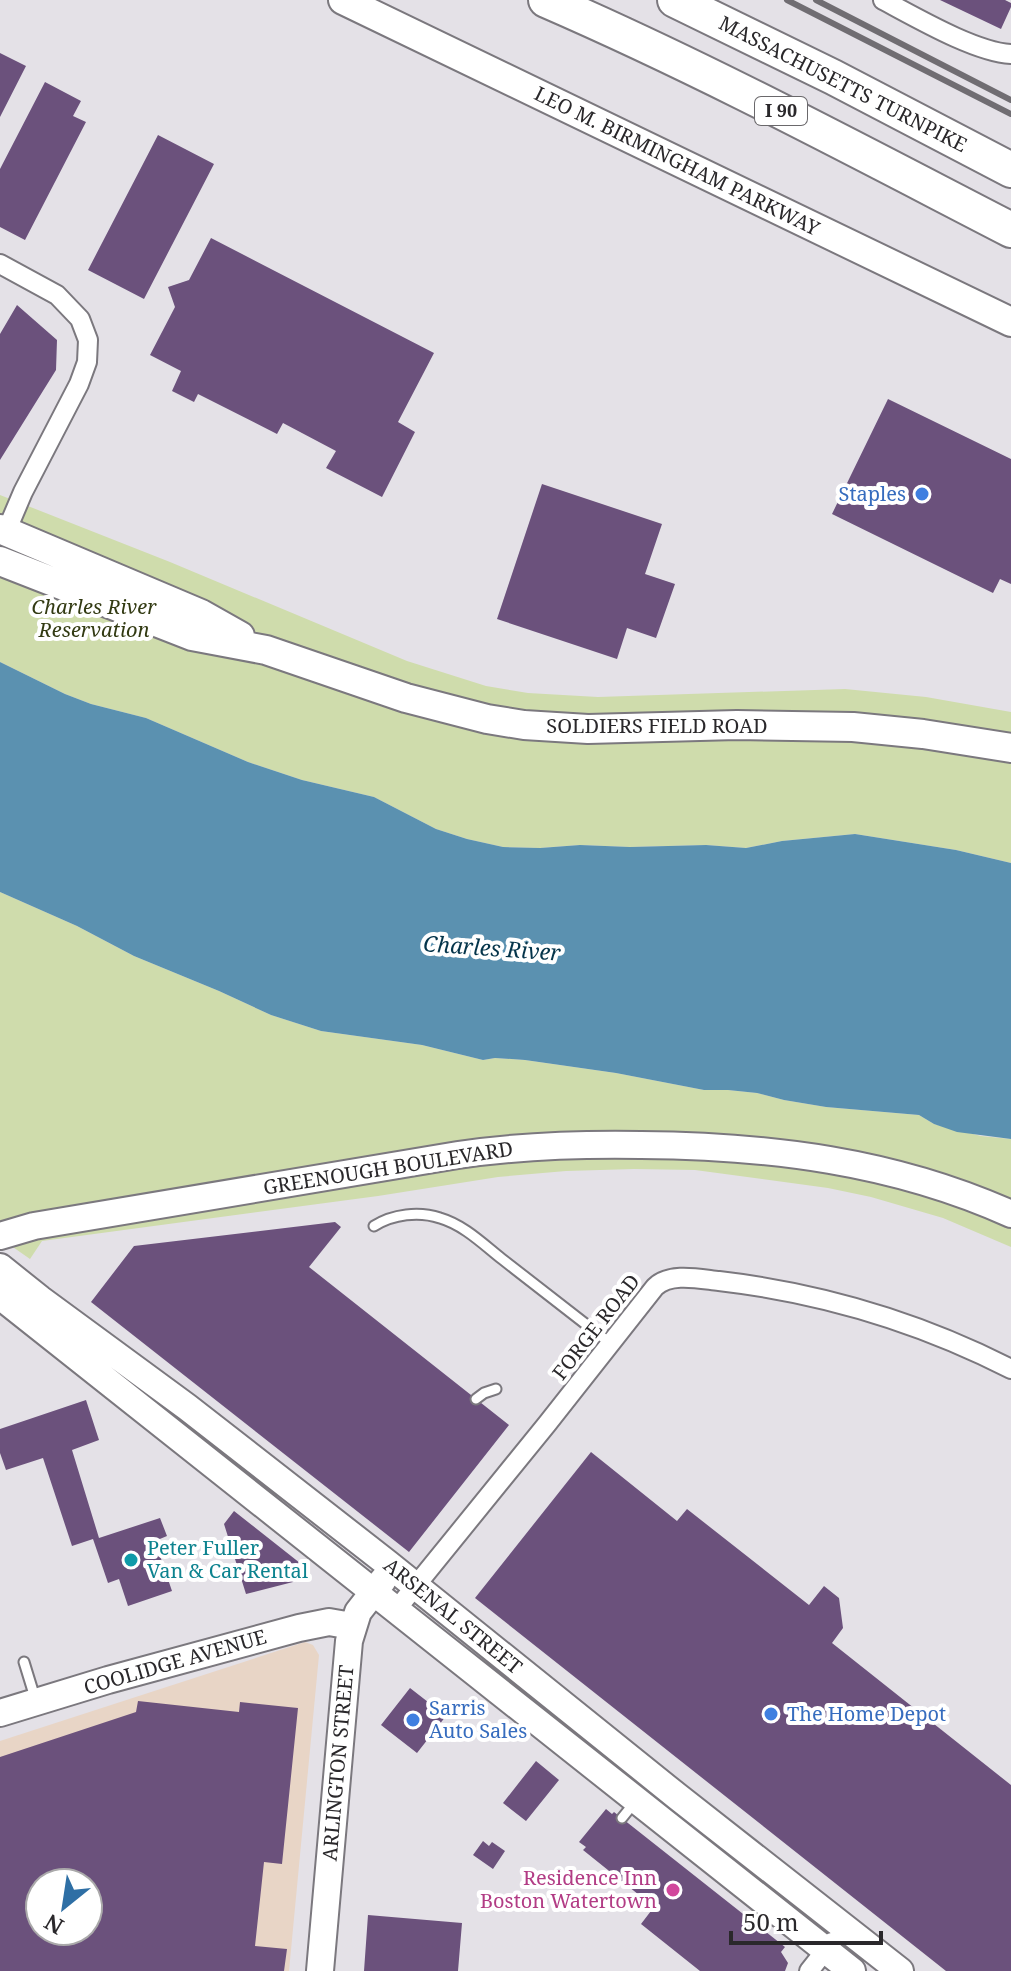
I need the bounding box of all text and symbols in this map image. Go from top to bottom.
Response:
street label: MASSACHUSETTS TURNPIKE [714,9,972,158]
street label: LEO M. BIRMINGHAM PARKWAY [530,80,825,242]
road number: I 90 [755,97,807,125]
place label: Staples [839,480,906,507]
marker: Staples [913,485,931,503]
park label: Charles River Reservation [31,593,157,643]
street label: SOLDIERS FIELD ROAD [546,712,768,739]
water label: Charles River [422,927,563,967]
street label: GREENOUGH BOULEVARD [261,1134,515,1201]
street label: FORGE ROAD [546,1268,645,1385]
place label: Peter Fuller Van & Car Rental [147,1534,308,1584]
marker: Peter Fuller Van & Car Rental [122,1551,140,1569]
street label: ARSENAL STREET [379,1551,528,1680]
street label: COOLIDGE AVENUE [80,1623,269,1701]
street label: ARLINGTON STREET [315,1664,360,1862]
place label: Sarris Auto Sales [429,1694,527,1744]
place label: The Home Depot [787,1700,946,1727]
marker: The Home Depot [762,1705,780,1723]
marker: Sarris Auto Sales [404,1711,422,1729]
place label: Residence Inn Boston Watertown [480,1864,657,1914]
north arrow [24,1867,104,1947]
marker: Residence Inn Boston Watertown [664,1881,682,1899]
scale bar [731,1895,881,1945]
text: 50 m [743,1905,799,1938]
text: N [38,1908,69,1943]

